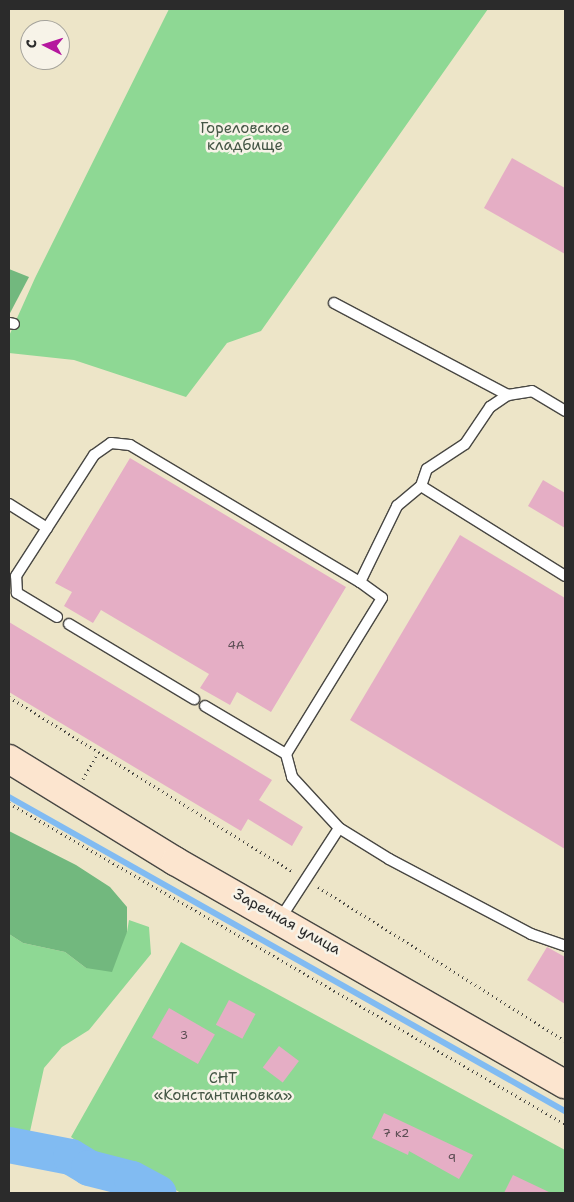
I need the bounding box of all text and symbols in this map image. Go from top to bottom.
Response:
north arrow [20,20,70,70]
text: С [22,39,40,49]
park label: Гореловское кладбище [200,119,290,154]
house number: 4А [227,639,245,653]
street label: Заречная улица [230,885,344,959]
house number: 3 [180,1029,188,1043]
park label: СНТ «Константиновка» [154,1069,292,1104]
house number: 7 к2 [383,1127,409,1141]
house number: 9 [448,1152,456,1166]

